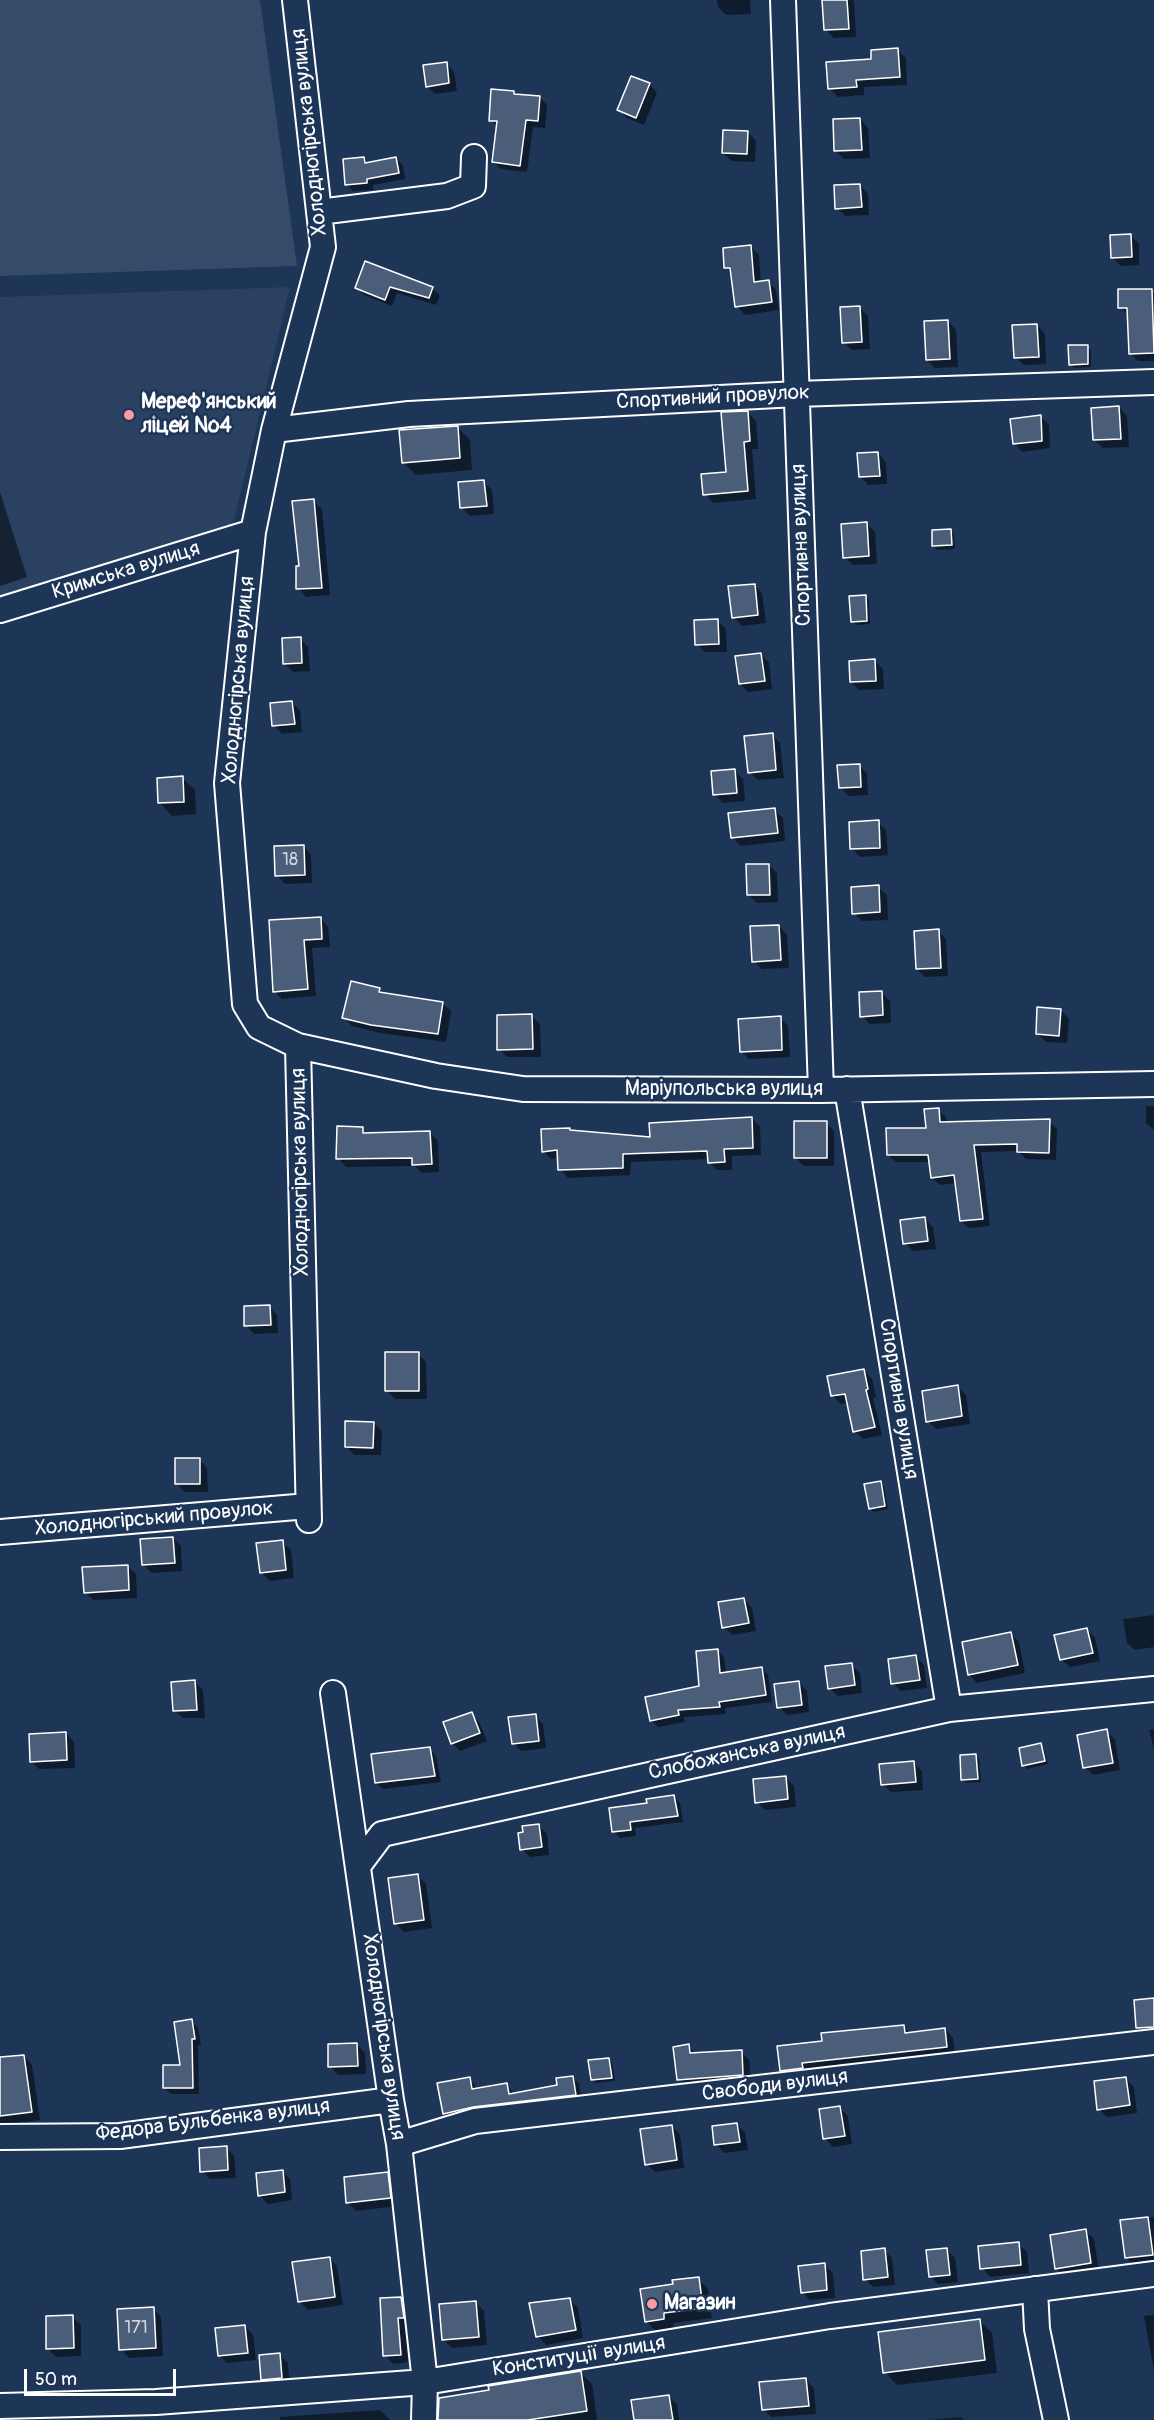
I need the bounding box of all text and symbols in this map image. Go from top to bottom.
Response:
street label: Холодногірська вулиця [287,27,333,237]
street label: Спортивний провулок [616,380,810,416]
place label: Мереф'янський ліцей №4 [141,390,277,440]
marker: Мереф'янський ліцей №4 [122,408,136,422]
street label: Спортивна вулиця [787,463,817,627]
street label: Кримська вулиця [49,537,203,605]
street label: Холодногірська вулиця [217,575,261,785]
house number: 18 [282,849,298,871]
street label: Холодногірська вулиця [287,1068,315,1276]
street label: Маріупольська вулиця [625,1077,823,1103]
street label: Спортивна вулиця [873,1317,923,1481]
street label: Холодногірський провулок [34,1496,274,1542]
street label: Слобожанська вулиця [646,1720,848,1786]
street label: Холодногірська вулиця [356,1932,410,2142]
street label: Свободи вулиця [700,2065,850,2107]
street label: Федора Бульбенка вулиця [95,2094,331,2148]
place label: Магазин [664,2291,736,2317]
marker: Магазин [645,2297,659,2311]
house number: 171 [124,2317,148,2339]
street label: Конституції вулиця [491,2331,667,2383]
scale bar [27,2357,178,2395]
text: 50 m [35,2368,77,2391]

